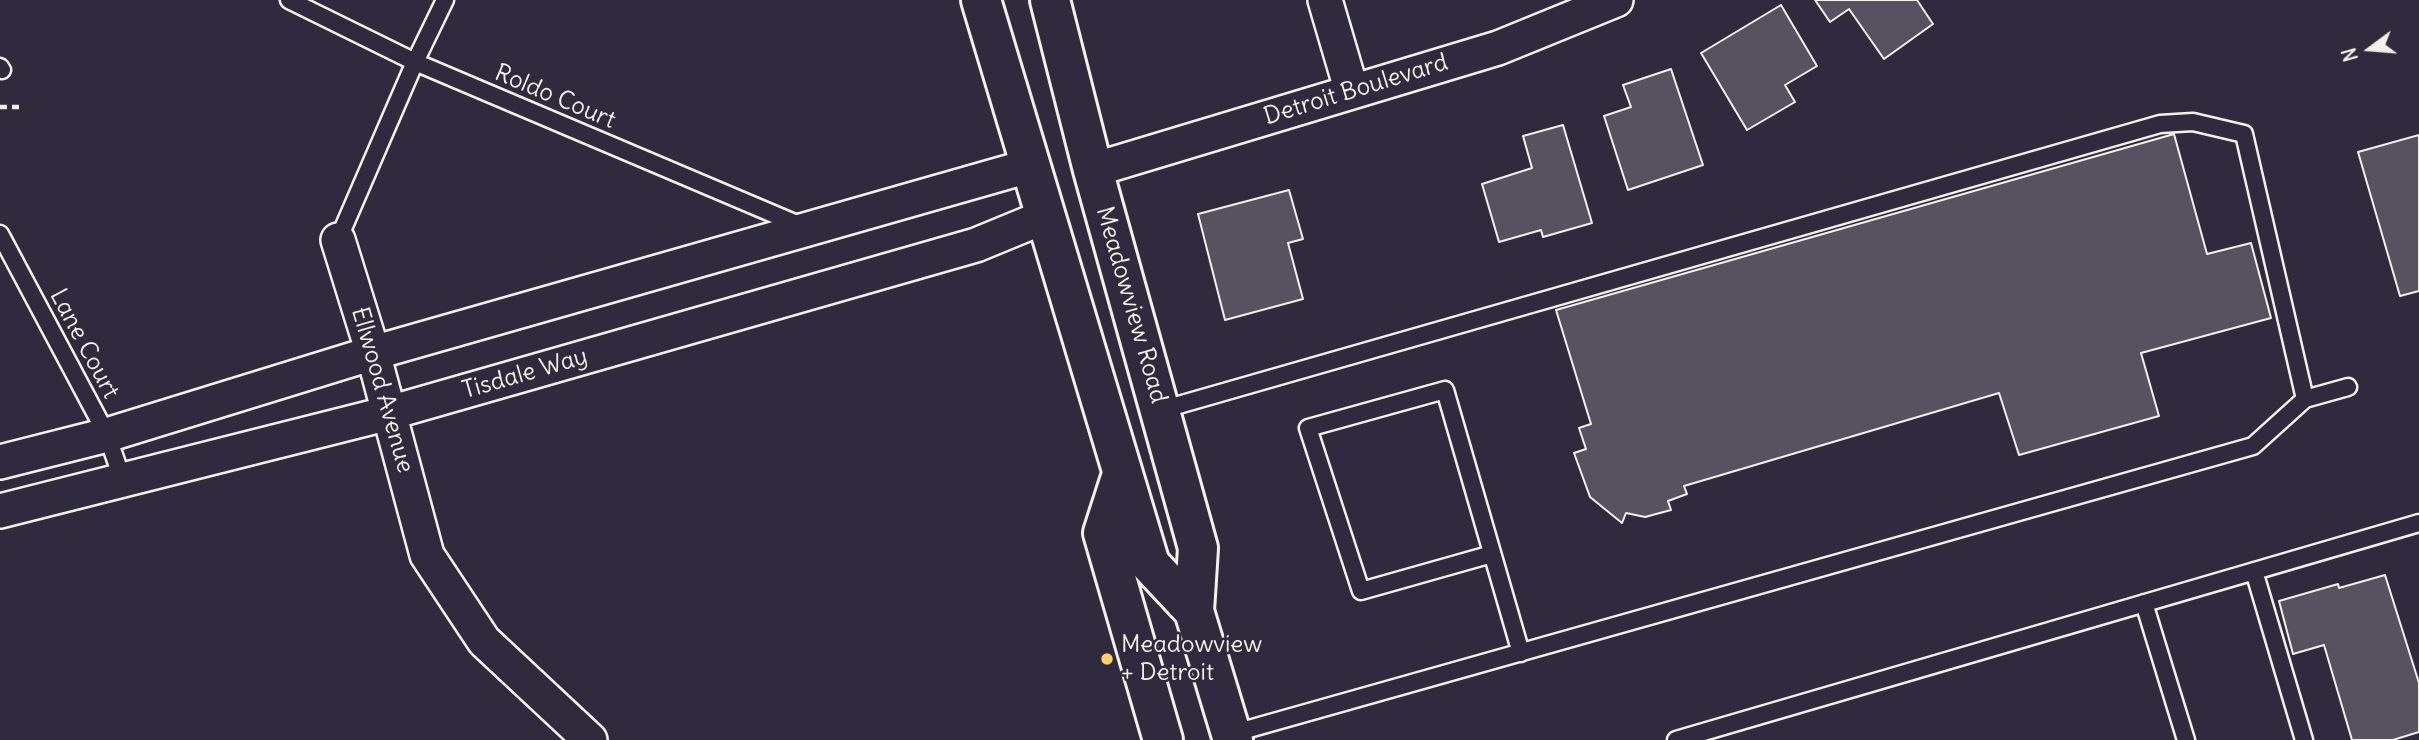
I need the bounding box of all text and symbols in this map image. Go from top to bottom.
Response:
north arrow [2335,14,2405,84]
text: N [2336,45,2363,64]
street label: Detroit Boulevard [1261,48,1451,132]
street label: Roldo Court [490,59,620,135]
street label: Meadowview Road [1089,203,1173,407]
street label: Lane Court [43,284,125,404]
street label: Ellwood Avenue [345,304,419,476]
street label: Tisdale Way [459,342,591,406]
place label: Meadowview + Detroit [1121,631,1262,687]
marker: Meadowview + Detroit [1099,651,1115,667]

